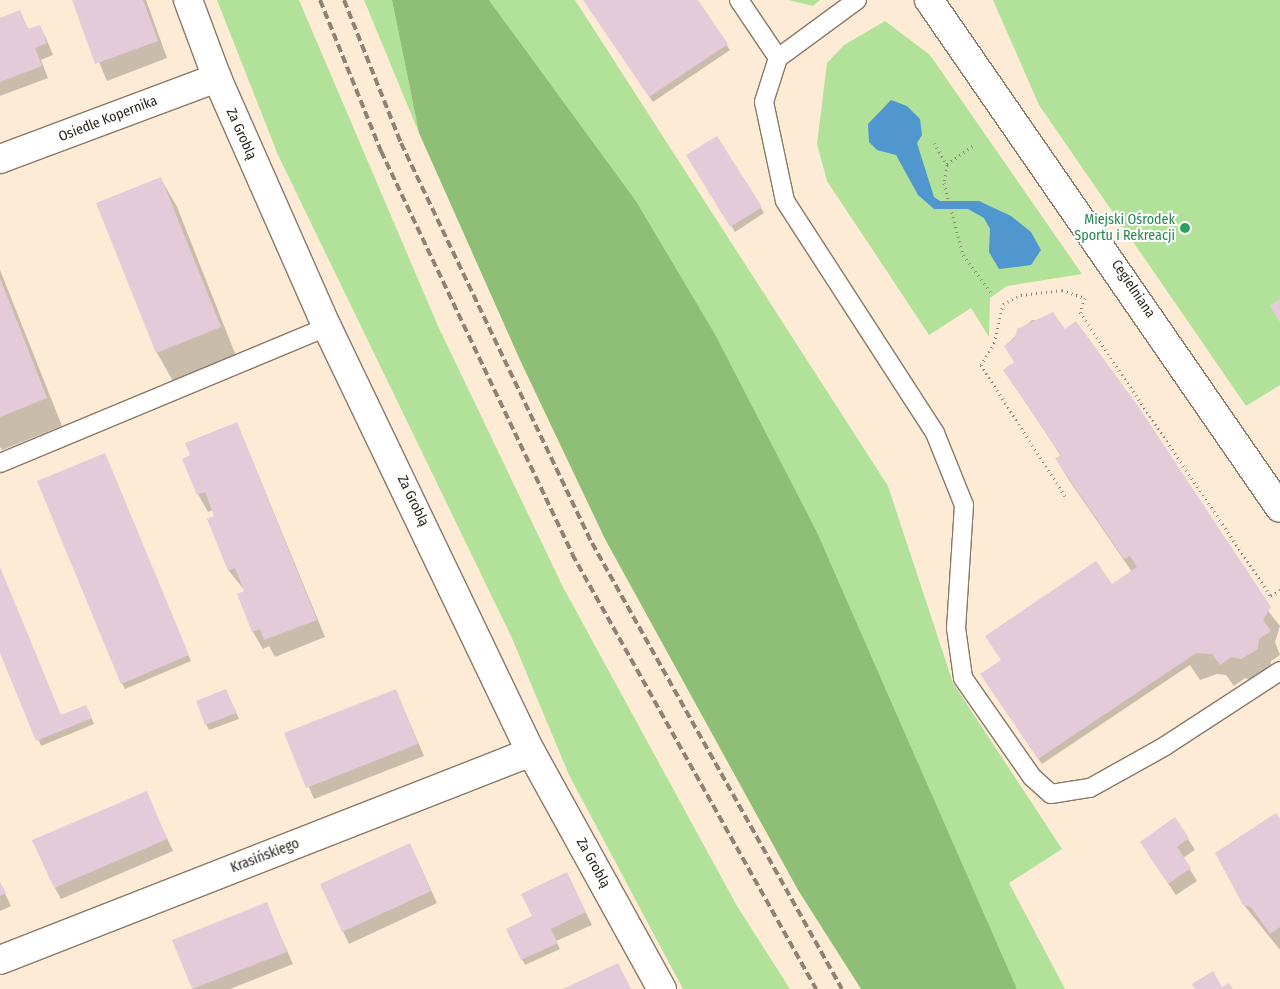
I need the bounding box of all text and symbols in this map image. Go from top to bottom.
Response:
street label: Osiedle Kopernika [56,92,160,146]
street label: Za Groblą [222,106,260,162]
place label: Miejski Ośrodek Sportu i Rekreacji [1074,212,1175,244]
marker: Miejski Ośrodek Sportu i Rekreacji [1179,222,1191,234]
street label: Cegielniana [1107,257,1159,321]
street label: Za Groblą [394,473,432,529]
street label: Krasińskiego [228,835,302,877]
street label: Za Groblą [572,835,614,891]

